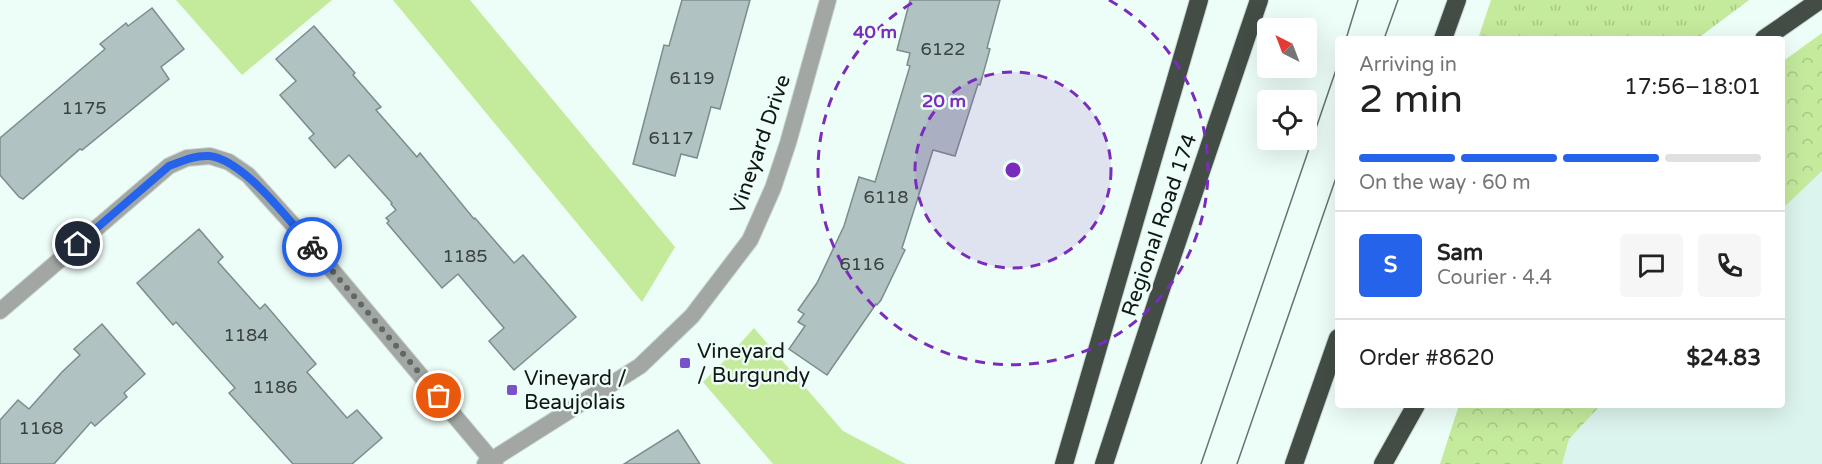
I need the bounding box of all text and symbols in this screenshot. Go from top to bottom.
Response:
north arrow [1257,18,1317,78]
map controls [1257,18,1317,150]
text: 40 m [853,21,897,43]
house number: 6122 [920,38,966,60]
text: Arriving in [1359,53,1457,77]
house number: 6119 [669,67,715,89]
street label: Vineyard Drive [725,71,796,217]
text: 17:56–18:01 [1624,74,1761,100]
text: 2 min [1359,76,1463,123]
text: 20 m [922,90,966,112]
button: locate [1257,90,1317,150]
house number: 1175 [61,97,107,119]
house number: 6117 [648,127,694,149]
street label: Regional Road 174 [1117,131,1202,320]
centre of rings [1003,160,1023,180]
text: On the way · 60 m [1359,171,1531,195]
house number: 6118 [863,186,909,208]
courier [282,217,342,277]
pin [52,218,103,269]
icon: home [61,227,94,260]
icon: bike [296,231,329,264]
button: chat [1620,234,1683,297]
button: phone [1698,234,1761,297]
text: Sam [1437,240,1483,266]
house number: 1185 [442,245,488,267]
text: S [1384,252,1397,278]
house number: 6116 [839,253,885,275]
text: Courier · 4.4 [1437,266,1552,290]
house number: 1184 [223,324,269,346]
place label: Vineyard / Burgundy [697,339,810,388]
text: Order #8620 [1359,345,1494,371]
text: $24.83 [1687,345,1761,371]
marker: Vineyard / Burgundy [678,356,692,370]
place label: Vineyard / Beaujolais [524,366,627,415]
pin [413,370,464,421]
house number: 1186 [252,376,298,398]
icon: bag [422,379,455,412]
marker: Vineyard / Beaujolais [505,383,519,397]
house number: 1168 [18,417,64,439]

